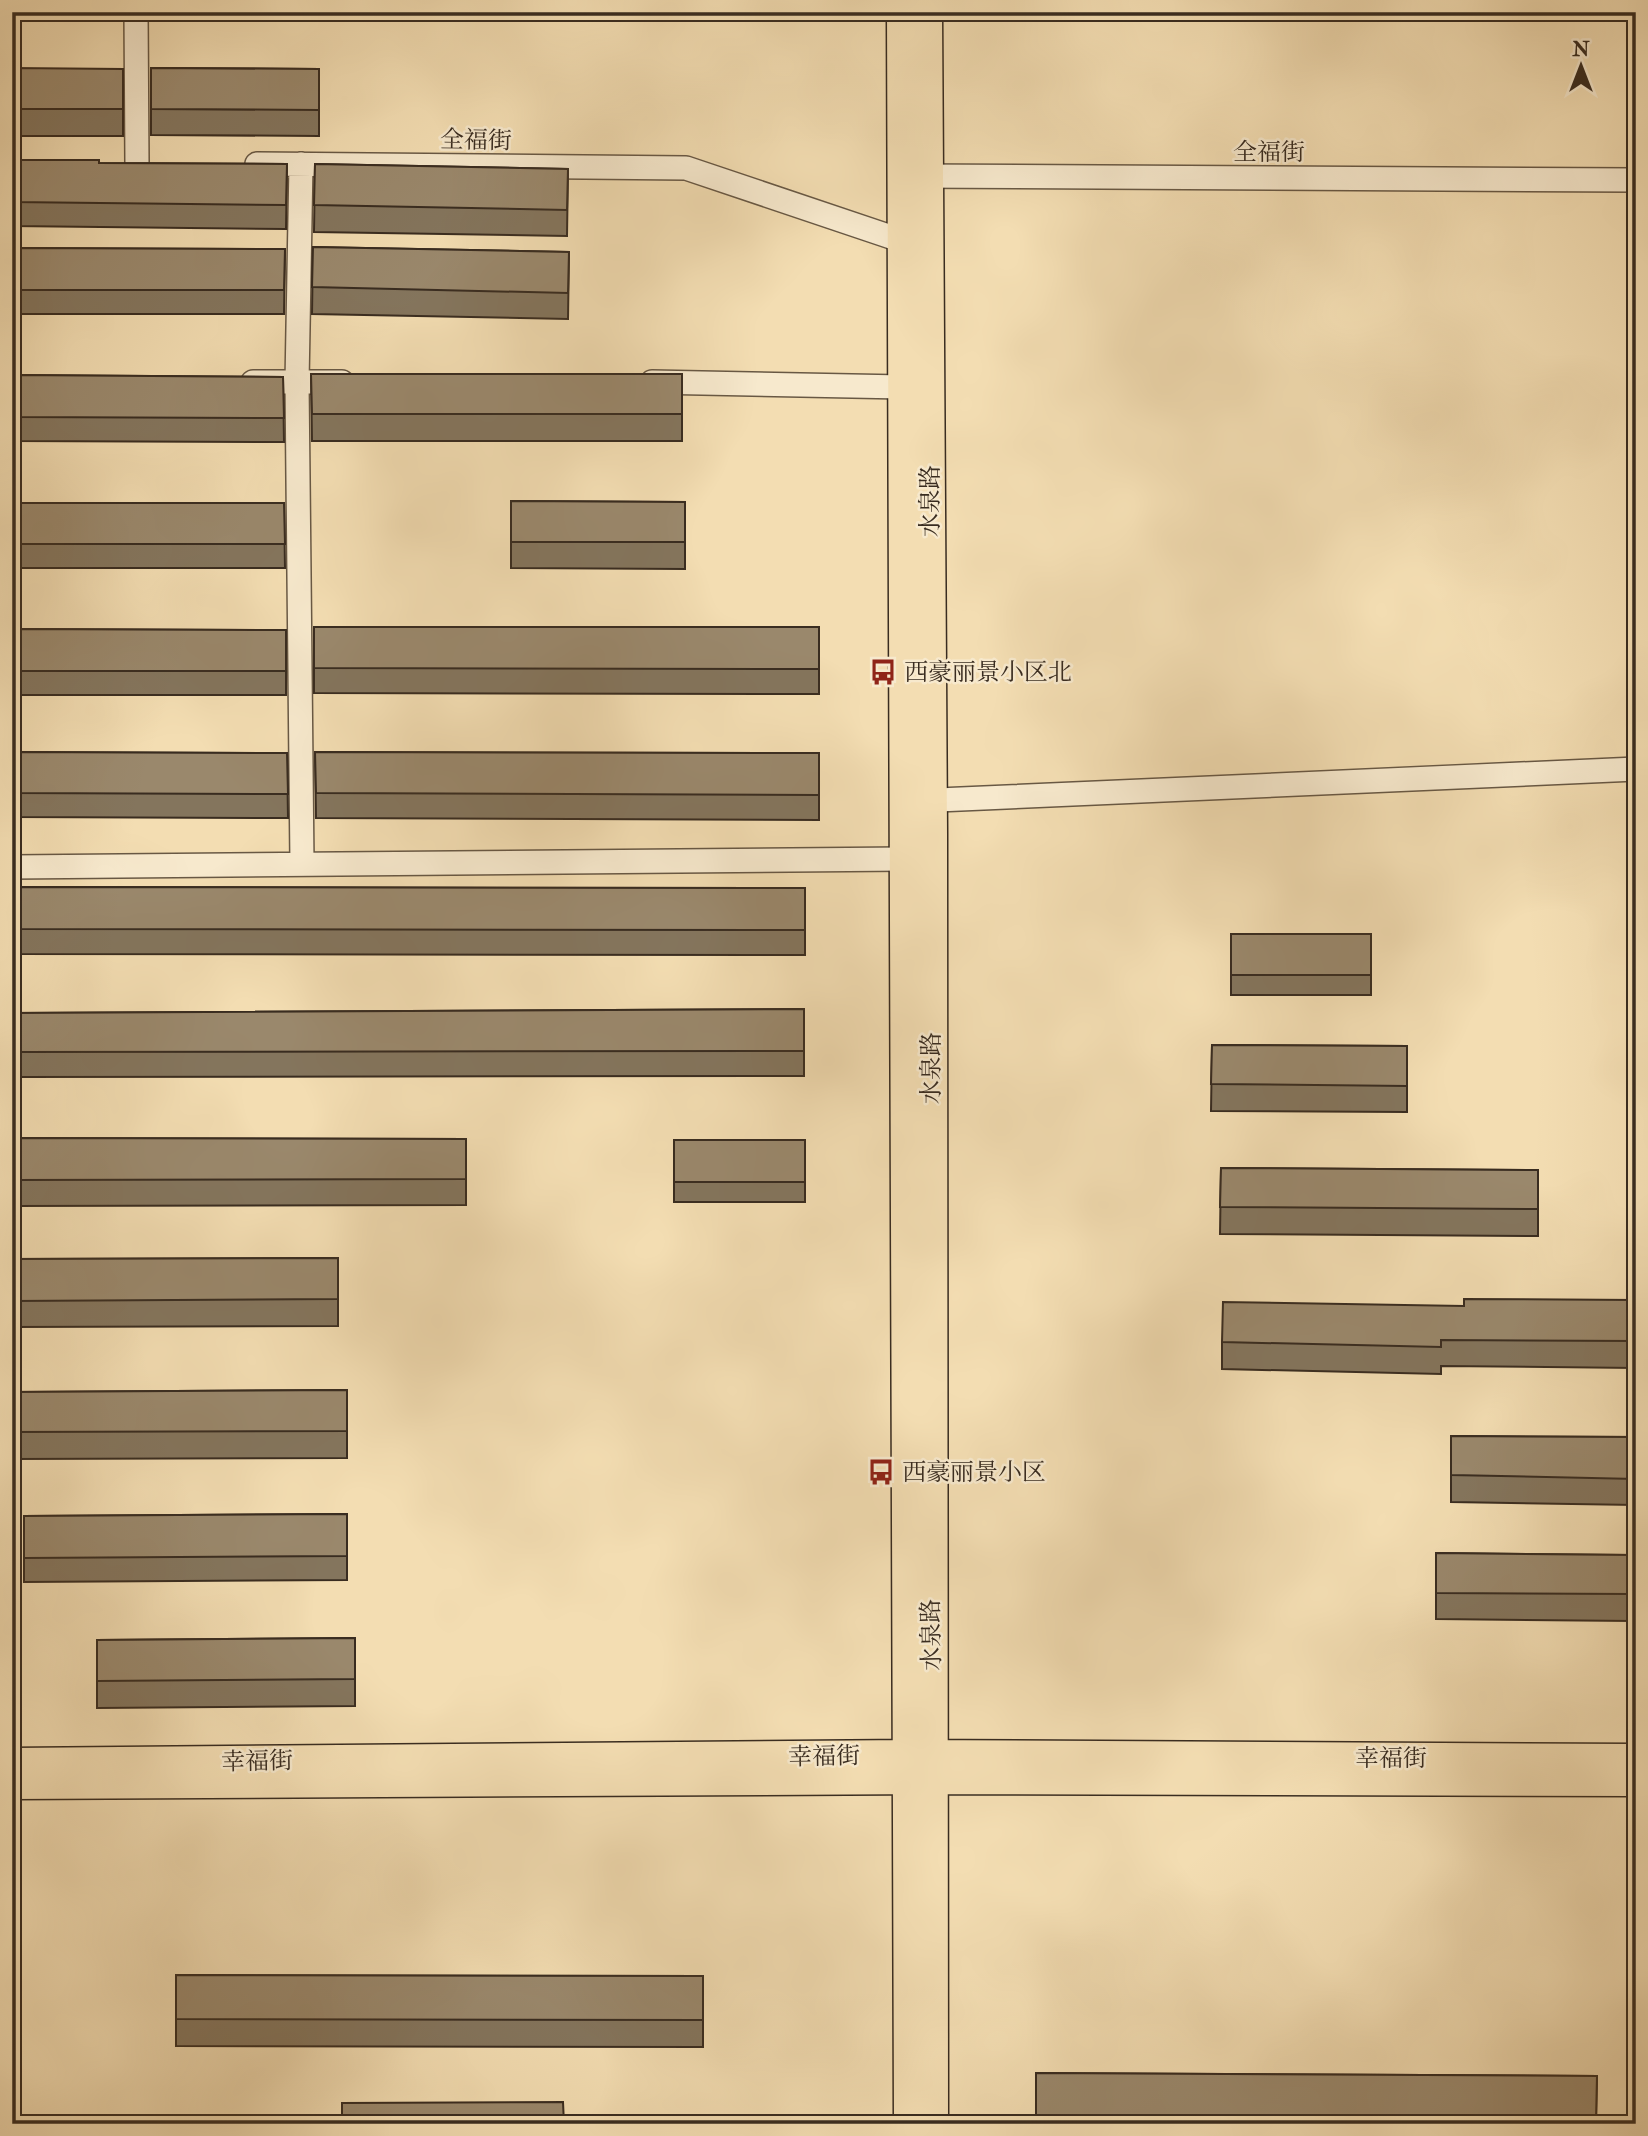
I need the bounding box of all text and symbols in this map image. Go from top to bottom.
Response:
north arrow [1546,32,1616,102]
text: N [1571,38,1590,62]
street label: 全福街 [440,124,512,157]
street label: 全福街 [1233,137,1305,168]
street label: 水泉路 [915,465,946,537]
bus stop icon: 西豪丽景小区北 [868,657,898,687]
place label: 西豪丽景小区北 [904,657,1072,688]
street label: 水泉路 [916,1032,947,1104]
bus stop icon: 西豪丽景小区 [866,1457,896,1487]
place label: 西豪丽景小区 [902,1457,1046,1488]
street label: 水泉路 [915,1599,948,1671]
street label: 幸福街 [788,1740,860,1773]
street label: 幸福街 [1355,1743,1427,1774]
street label: 幸福街 [221,1745,293,1778]

